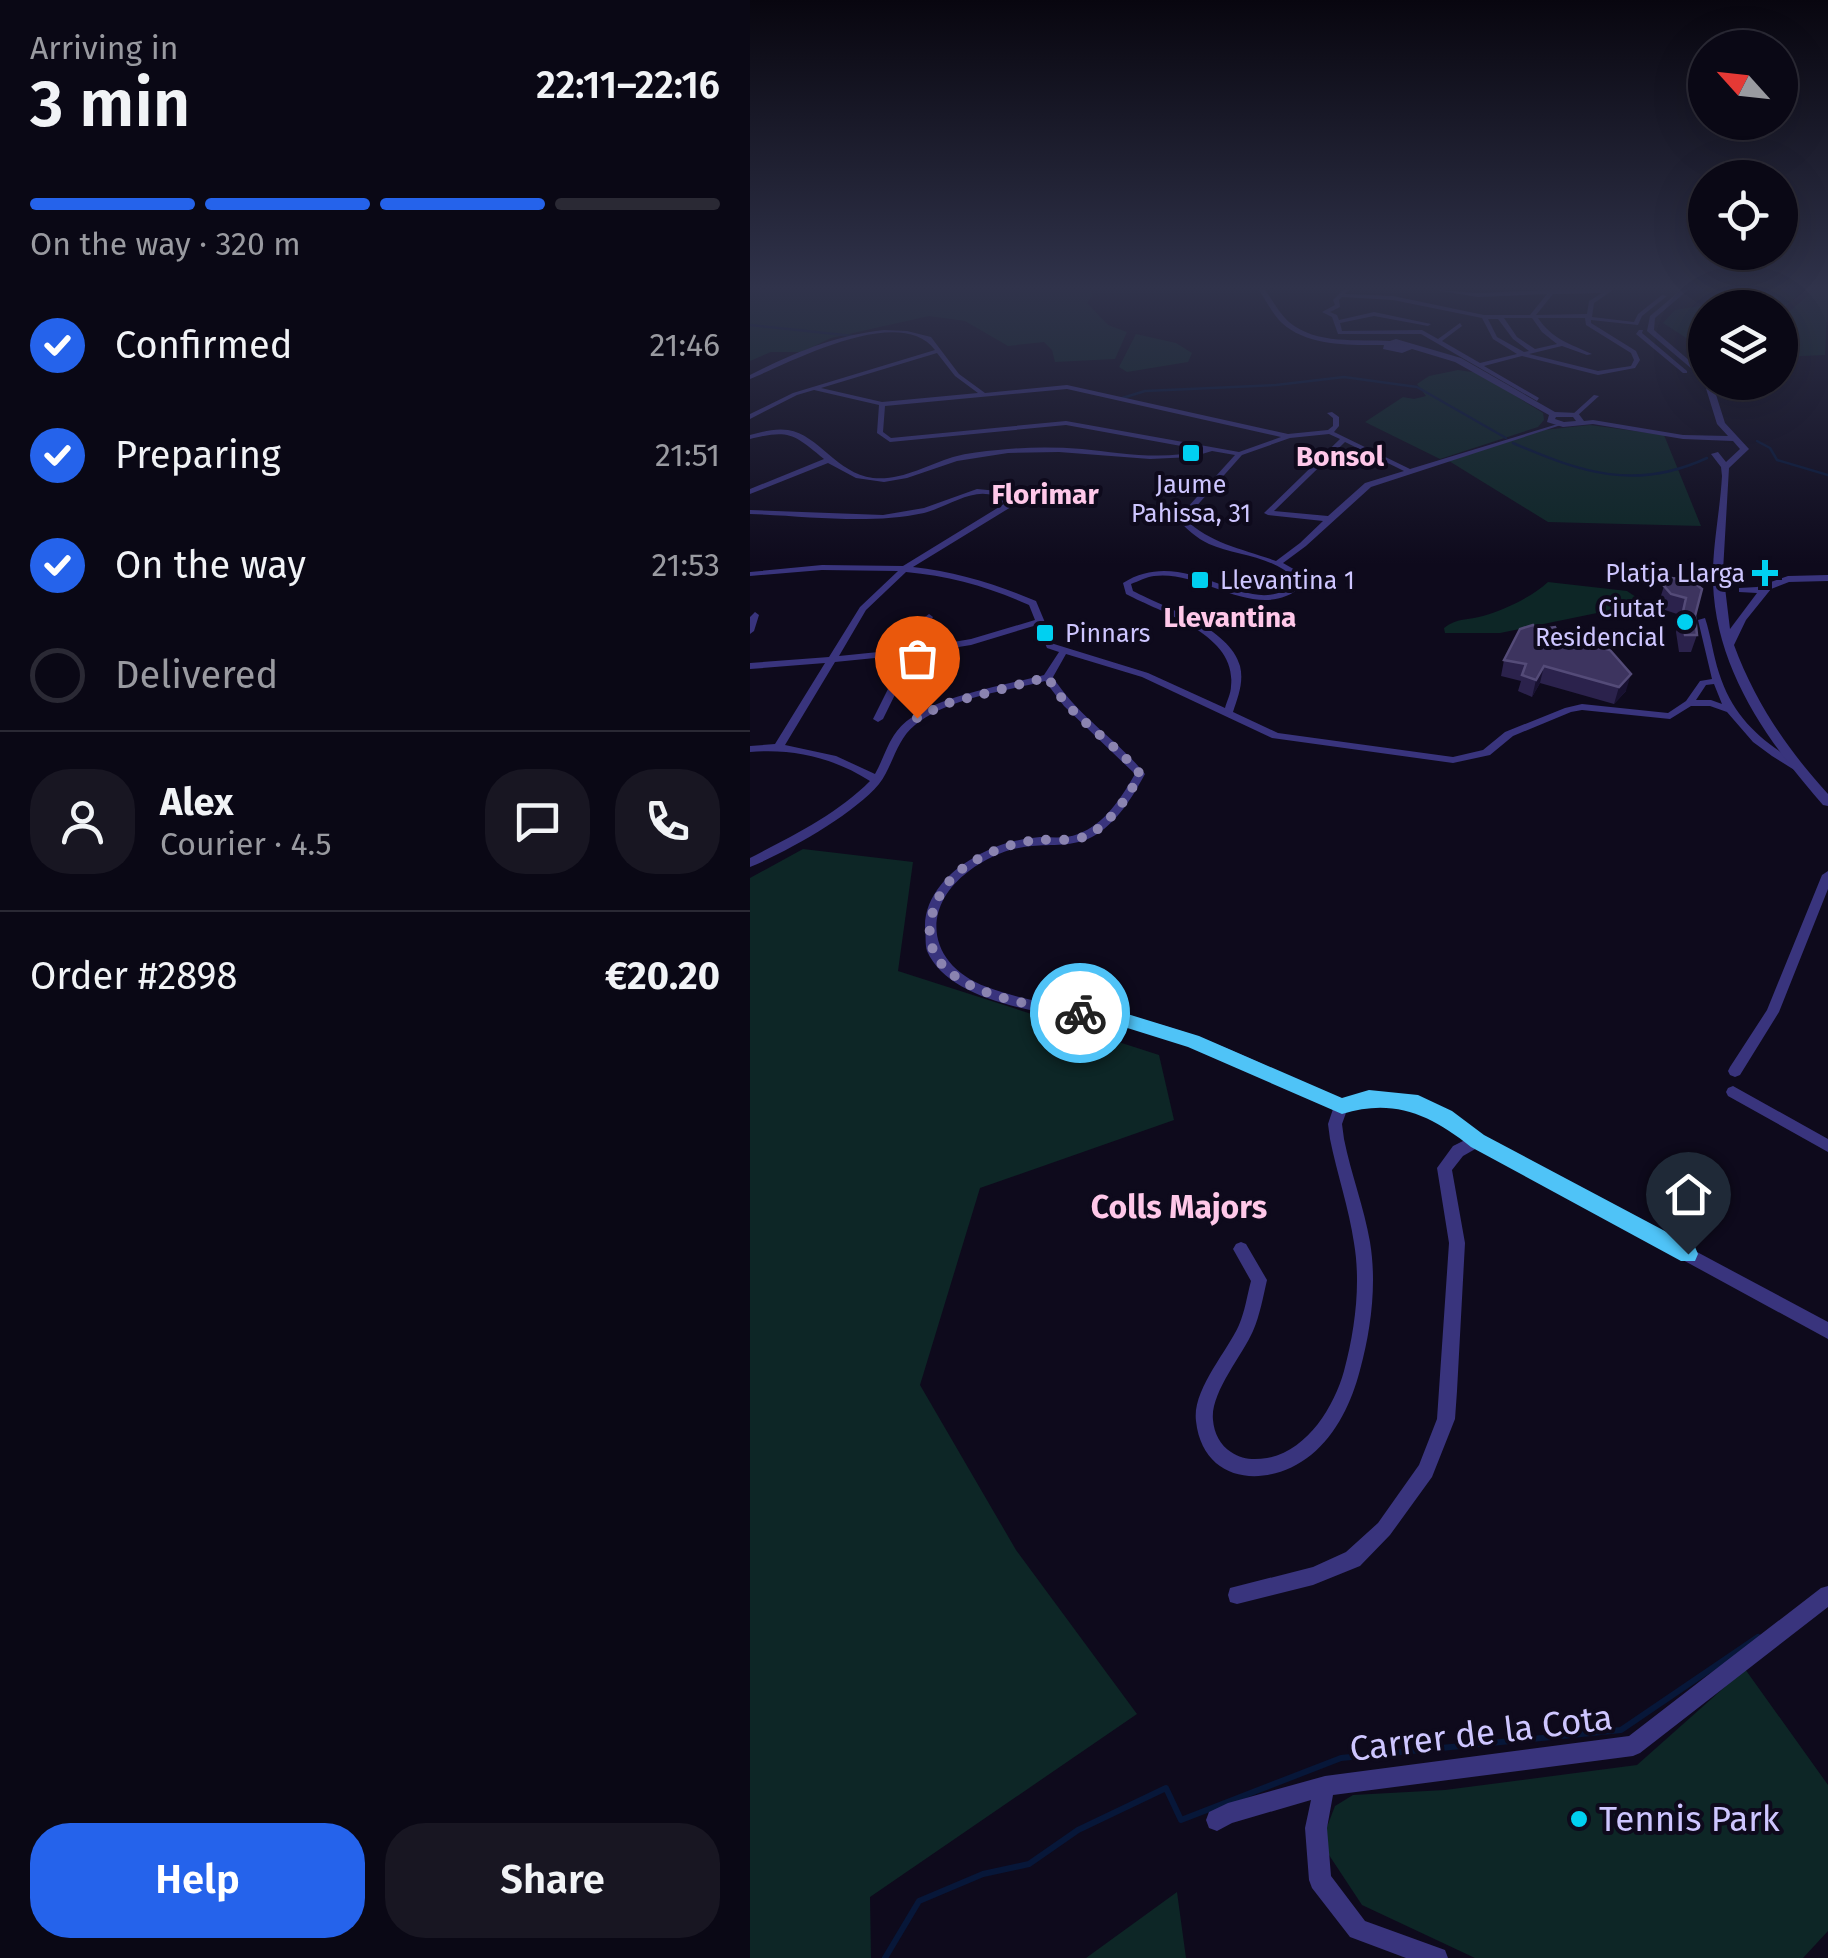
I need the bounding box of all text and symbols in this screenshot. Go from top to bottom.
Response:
text: Arriving in [30,29,178,67]
north arrow [1688,30,1798,140]
map controls [1688,30,1798,400]
text: 22:11–22:16 [536,62,720,108]
text: 3 min [30,65,190,143]
button: locate [1688,160,1798,270]
text: On the way · 320 m [30,225,301,263]
button: layers [1688,290,1798,400]
icon: check [30,318,85,373]
text: Confirmed [115,322,293,368]
text: 21:46 [650,326,720,364]
icon: check [30,428,85,483]
text: Preparing [115,432,281,478]
text: 21:51 [655,436,720,474]
district label: Bonsol [1296,440,1385,473]
marker: Jaume Pahissa, 31 [1180,442,1202,464]
place label: Jaume Pahissa, 31 [1131,470,1251,529]
district label: Florimar [991,478,1099,511]
icon: check [30,538,85,593]
text: On the way [115,542,306,588]
text: 21:53 [652,546,720,584]
place label: Platja Llarga [1605,559,1745,589]
marker: Platja Llarga [1754,562,1776,584]
place label: Llevantina 1 [1220,566,1355,596]
marker: Llevantina 1 [1189,569,1211,591]
place label: Ciutat Residencial [1535,594,1666,653]
district label: Llevantina [1164,601,1296,634]
marker: Ciutat Residencial [1674,611,1696,633]
pin [875,616,960,719]
place label: Pinnars [1065,619,1150,649]
marker: Pinnars [1034,622,1056,644]
icon: bag [890,631,945,686]
text: Delivered [115,652,278,698]
button: person [30,769,135,874]
button: chat [485,769,590,874]
button: phone [615,769,720,874]
text: Alex [160,779,233,825]
text: Courier · 4.5 [160,825,331,863]
text: Order #2898 [30,953,237,999]
text: €20.20 [605,953,720,999]
courier [1030,963,1130,1063]
icon: bike [1053,986,1108,1041]
pin [1646,1152,1731,1255]
icon: home [1661,1167,1716,1222]
district label: Colls Majors [1091,1188,1267,1226]
street label: Carrer de la Cota [1347,1696,1615,1770]
place label: Tennis Park [1599,1798,1780,1840]
marker: Tennis Park [1568,1808,1590,1830]
button: Help [30,1823,365,1938]
button: Share [385,1823,720,1938]

